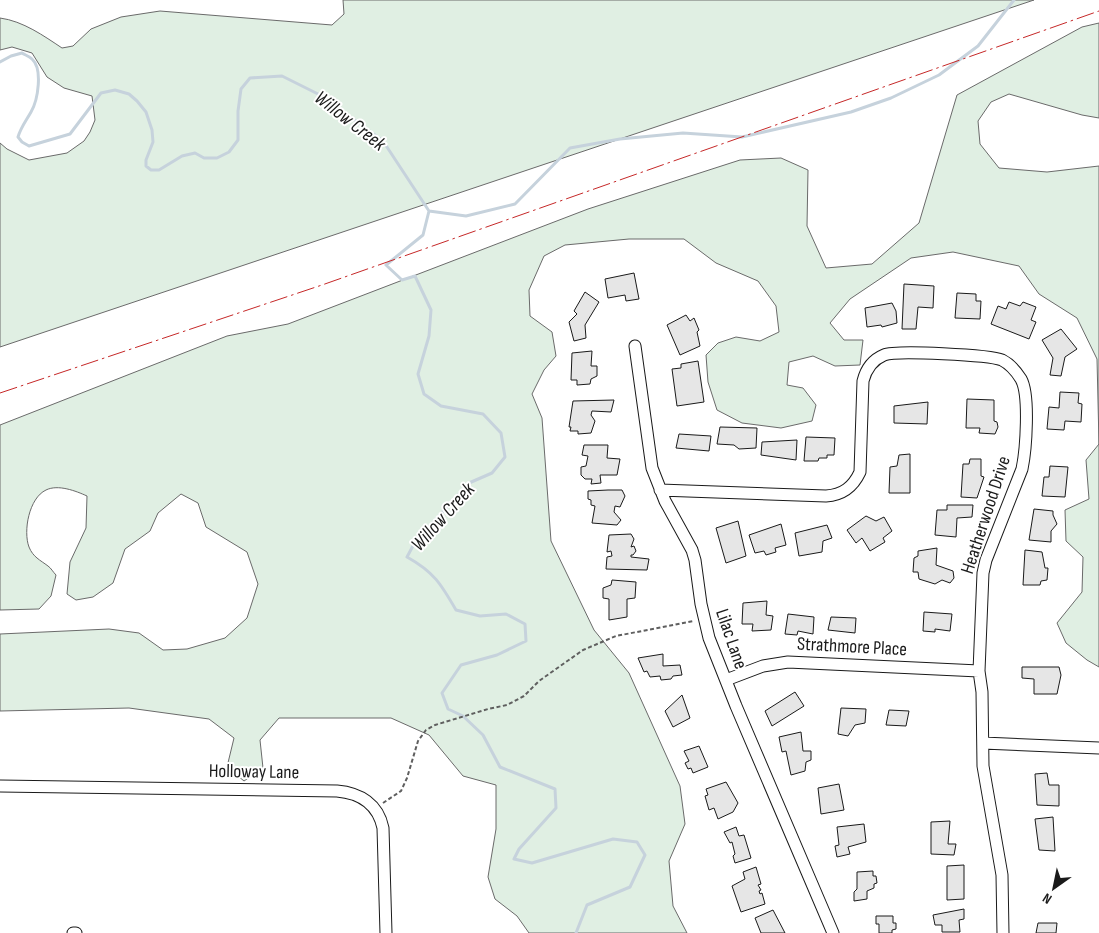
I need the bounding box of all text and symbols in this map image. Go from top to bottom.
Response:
water label: Willow Creek [310,86,391,157]
street label: Heatherwood Drive [956,453,1016,577]
water label: Willow Creek [406,477,480,556]
street label: Lilac Lane [710,606,752,672]
street label: Strathmore Place [796,633,908,661]
street label: Holloway Lane [209,760,299,784]
north arrow [1029,863,1079,913]
text: N [1039,889,1055,908]

